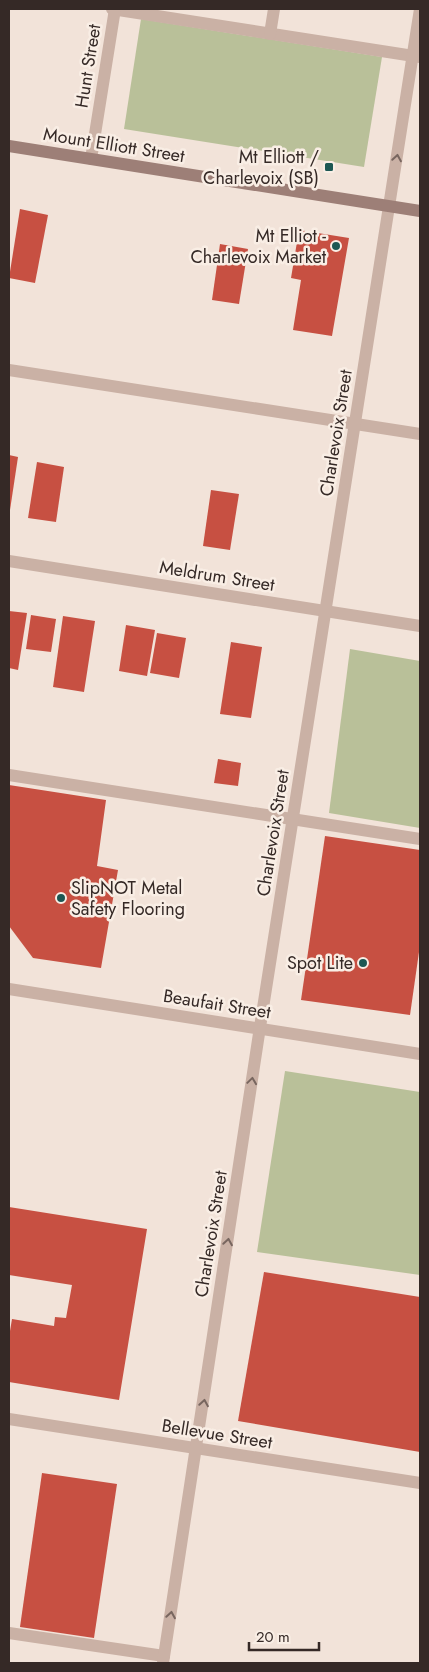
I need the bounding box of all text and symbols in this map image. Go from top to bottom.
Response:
street label: Hunt Street [69,22,108,110]
street label: Mount Elliott Street [41,121,187,169]
place label: Mt Elliott / Charlevoix (SB) [203,144,319,191]
one-way arrow [391,153,401,162]
marker: Mt Elliott / Charlevoix (SB) [323,161,335,173]
place label: Mt Elliot - Charlevoix Market [190,223,327,270]
marker: Mt Elliot - Charlevoix Market [330,240,342,252]
street label: Charlevoix Street [313,367,359,498]
street label: Meldrum Street [158,554,277,598]
street label: Charlevoix Street [250,767,296,898]
place label: SlipNOT Metal Safety Flooring [71,875,185,922]
marker: SlipNOT Metal Safety Flooring [55,892,67,904]
place label: Spot Lite [287,950,353,976]
marker: Spot Lite [357,957,369,969]
street label: Beaufait Street [161,983,273,1025]
one-way arrow [246,1077,257,1085]
street label: Charlevoix Street [188,1168,234,1299]
one-way arrow [222,1238,233,1246]
one-way arrow [198,1398,208,1407]
street label: Bellevue Street [160,1412,275,1456]
one-way arrow [165,1611,175,1619]
scale bar [249,1620,319,1652]
text: 20 m [256,1626,290,1648]

